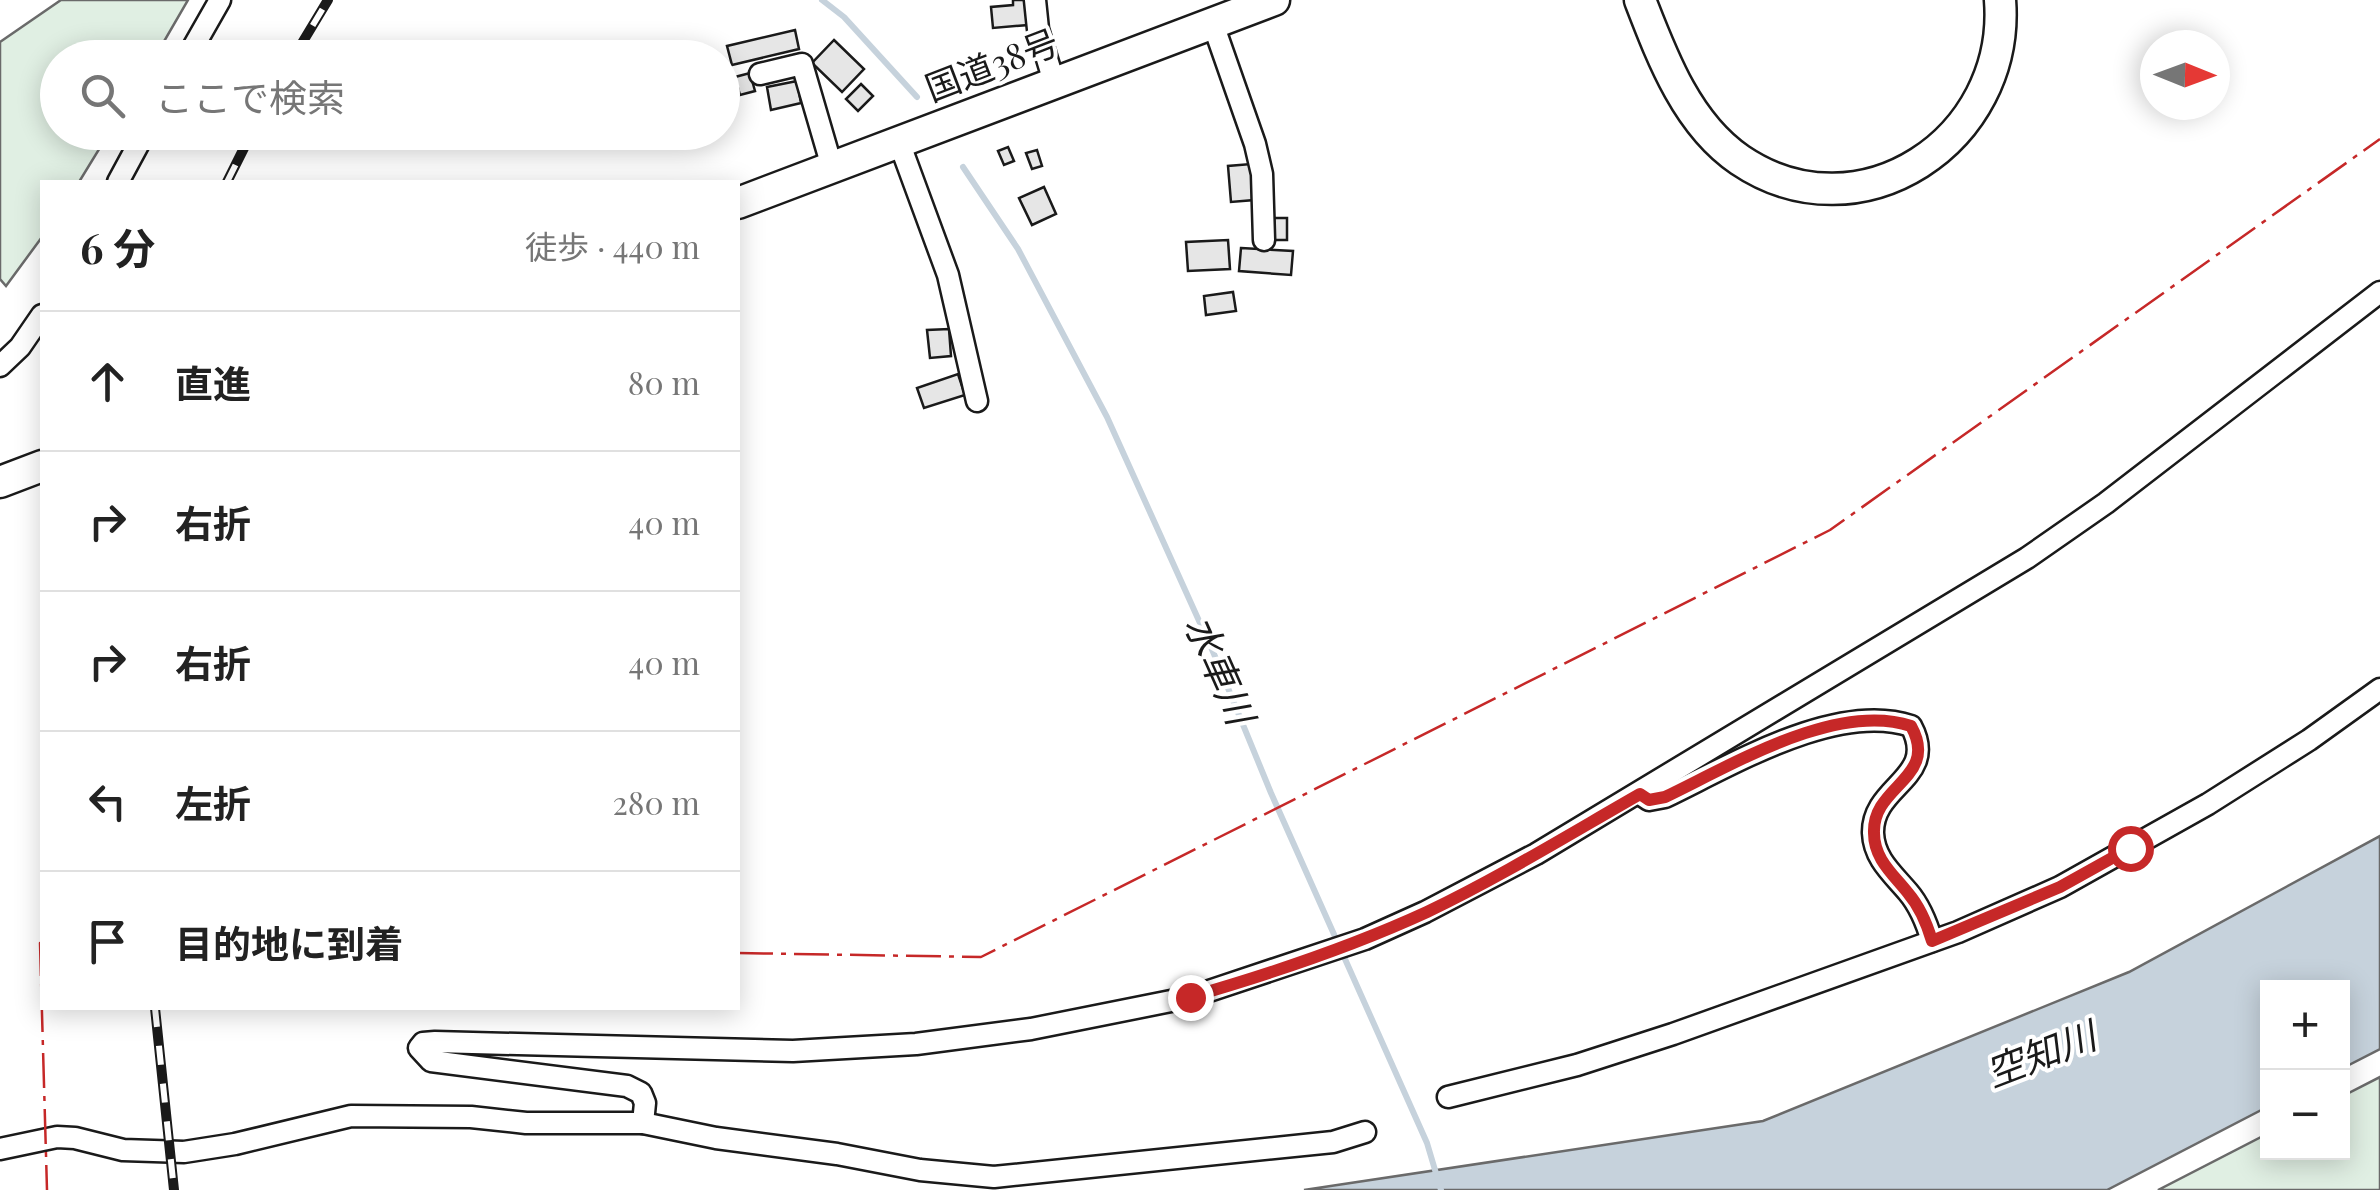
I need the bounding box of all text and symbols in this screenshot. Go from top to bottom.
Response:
street label: 国道38号 [918,17,1064,111]
north arrow [2140,30,2230,120]
search box [40,40,740,150]
icon: search [75,68,130,123]
text: ここで検索 [155,71,345,122]
text: 6 分 [80,219,155,275]
text: 徒歩 · 440 m [525,224,700,267]
icon: ahead [80,354,135,409]
text: 直進 [175,357,251,408]
text: 80 m [628,360,700,403]
icon: right [80,494,135,549]
text: 右折 [175,497,251,548]
text: 40 m [629,500,700,543]
water label: 水車川 [1175,607,1269,735]
icon: right [80,634,135,689]
text: 右折 [175,637,251,688]
text: 40 m [629,640,700,683]
icon: left [80,774,135,829]
text: 左折 [175,777,251,828]
text: 280 m [612,780,700,823]
route start [2108,826,2154,872]
icon: arrive [80,914,135,969]
text: 目的地に到着 [175,917,403,968]
route end [1168,975,1214,1021]
map controls [2260,980,2350,1160]
button: + [2260,980,2350,1070]
water label: 空知川 [1978,1007,2106,1097]
button: − [2260,1070,2350,1160]

